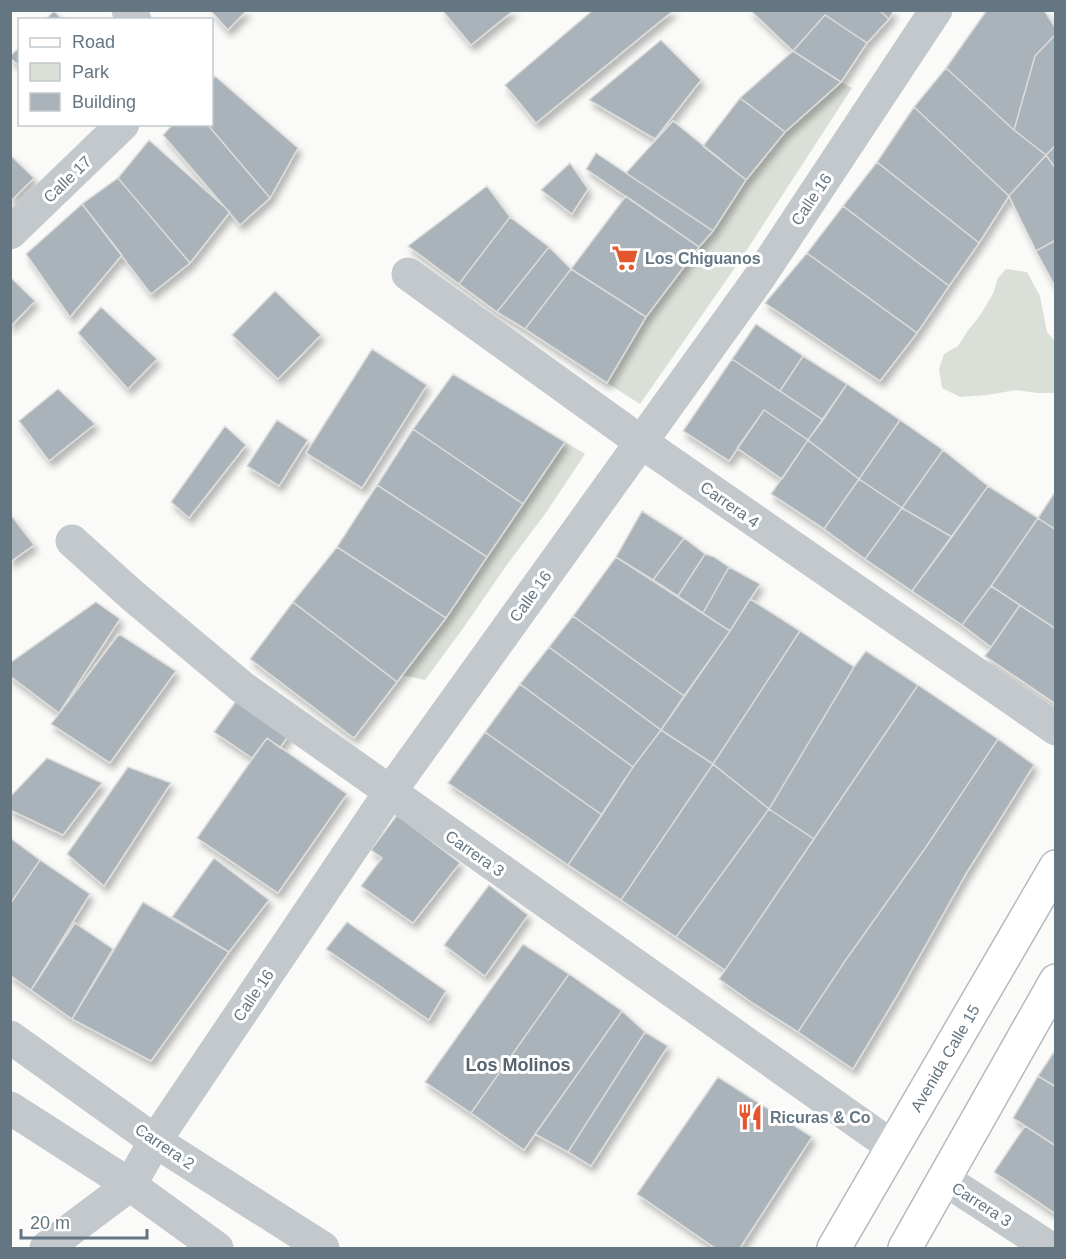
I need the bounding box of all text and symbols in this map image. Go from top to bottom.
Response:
legend [18,18,213,126]
text: Road [72,32,115,52]
text: Park [72,62,110,82]
text: Building [72,92,136,112]
street label: Calle 17 [40,153,94,206]
street label: Calle 16 [788,170,835,228]
supermarket icon: Los Chiguanos [610,243,640,273]
place label: Los Chiguanos [645,250,761,267]
street label: Carrera 4 [697,478,762,531]
street label: Calle 16 [506,567,555,625]
street label: Carrera 3 [442,827,507,880]
street label: Calle 16 [230,966,277,1024]
street label: Avenida Calle 15 [907,1002,983,1115]
district label: Los Molinos [466,1055,571,1075]
restaurant icon: Ricuras & Co [735,1102,765,1132]
place label: Ricuras & Co [770,1109,871,1126]
street label: Carrera 2 [132,1120,198,1172]
street label: Carrera 3 [949,1179,1015,1230]
scale bar [21,1202,147,1240]
text: 20 m [30,1213,70,1233]

